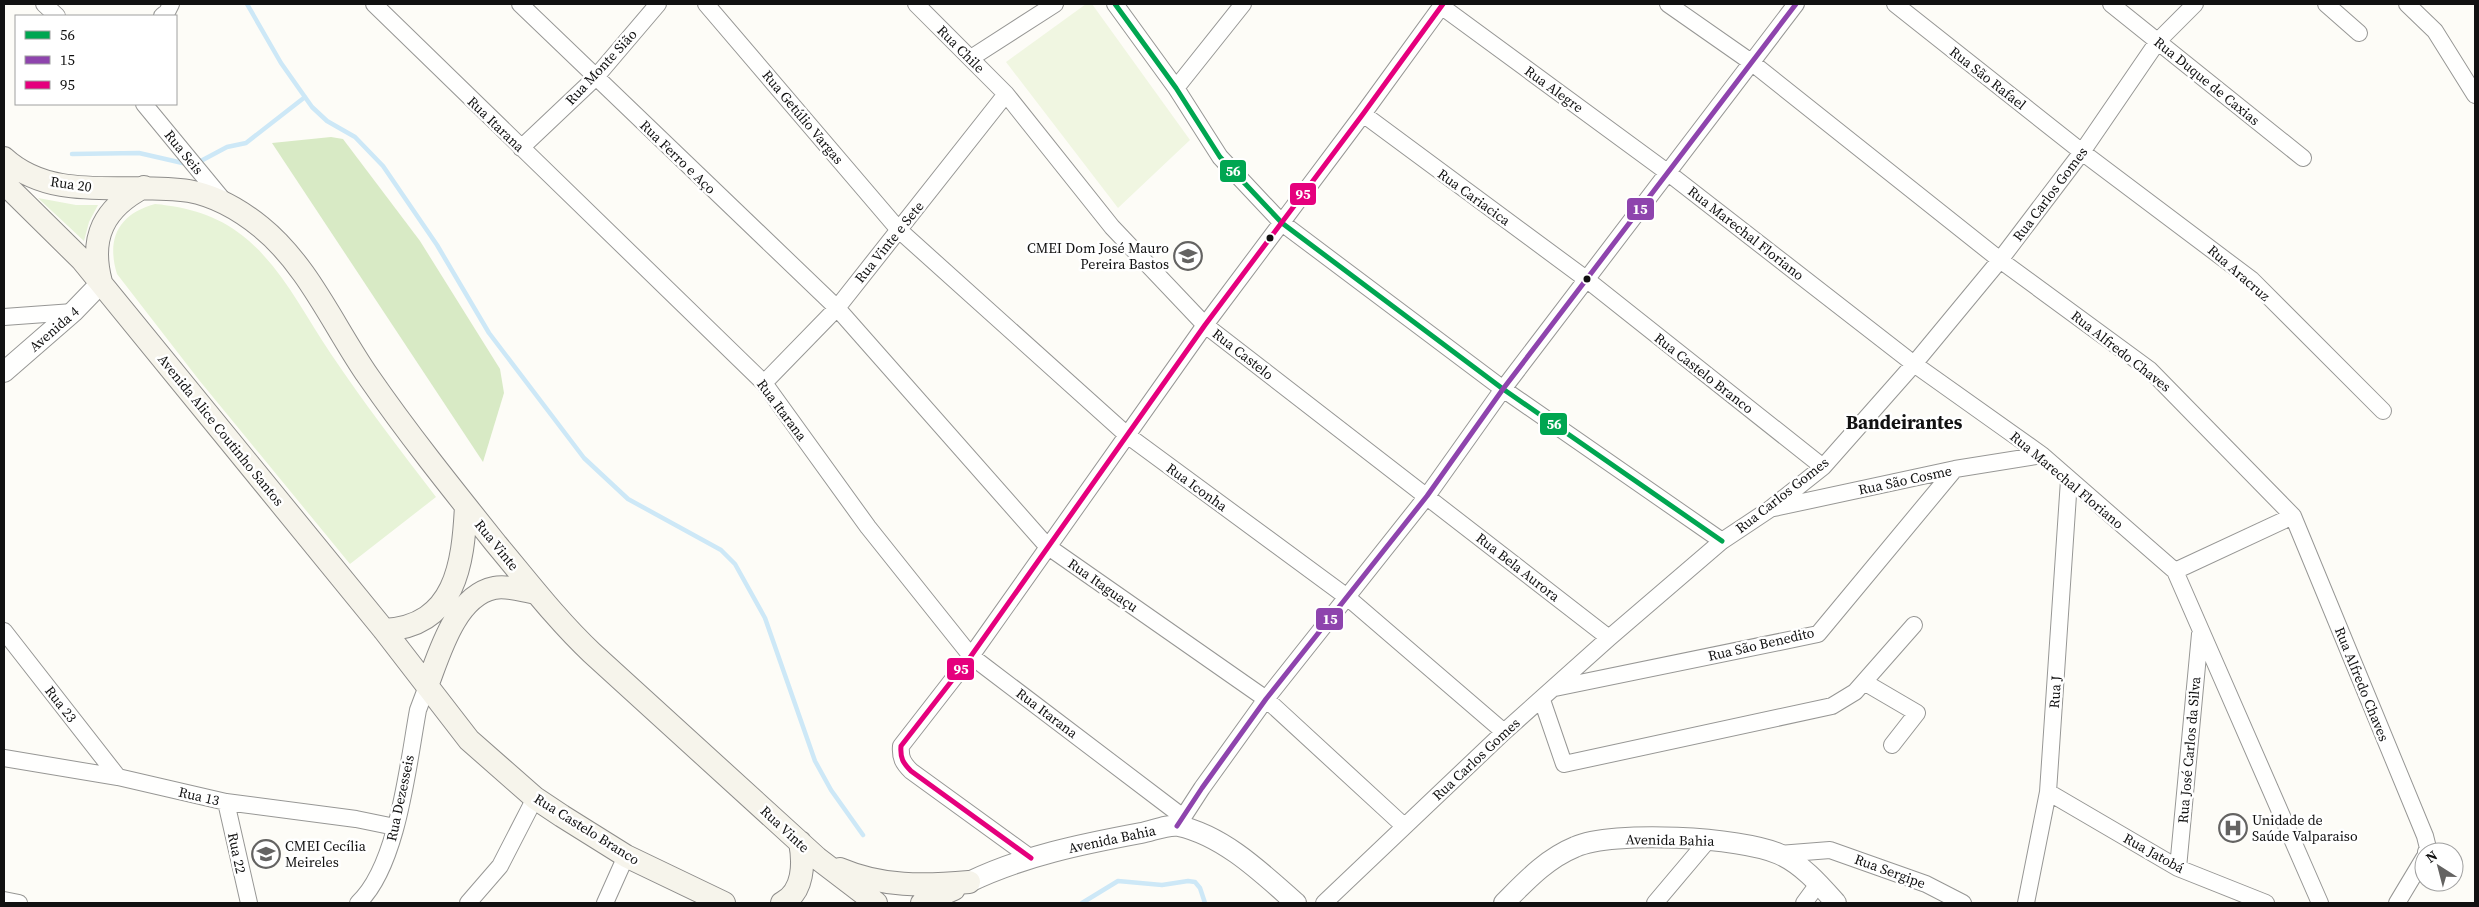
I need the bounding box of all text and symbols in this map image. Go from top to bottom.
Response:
legend [15,15,178,105]
street label: Rua Chile [933,21,989,77]
text: 56 [60,24,75,45]
street label: Rua Monte Sião [561,24,642,109]
street label: Rua Duque de Caxias [2150,32,2264,130]
street label: Rua São Rafael [1945,42,2031,114]
text: 15 [60,49,75,70]
street label: Rua Alegre [1520,61,1588,117]
street label: Rua Getúlio Vargas [758,66,848,168]
text: 95 [60,74,75,95]
street label: Rua Itarana [463,92,530,157]
street label: Rua Ferro e Aço [636,115,721,199]
street label: Rua Seis [160,125,208,179]
street label: Rua Carlos Gomes [2008,143,2092,245]
line badge: 56 [1219,159,1247,183]
text: 56 [1225,161,1241,181]
street label: Rua Cariacica [1433,164,1515,231]
street label: Rua 20 [49,171,93,197]
street label: Rua Marechal Floriano [1684,181,1809,285]
line badge: 95 [1289,182,1317,206]
text: 95 [1295,184,1311,204]
street label: Rua Vinte e Sete [850,197,928,287]
line badge: 15 [1626,197,1655,221]
text: 15 [1632,199,1648,219]
unlabelled marker [1265,233,1275,243]
place label: CMEI Dom José Mauro Pereira Bastos [1027,238,1169,274]
street label: Rua Aracruz [2203,240,2275,306]
school or university icon: CMEI Dom José Mauro Pereira Bastos [1173,241,1203,271]
unlabelled marker [1582,274,1592,284]
street label: Avenida 4 [25,302,83,356]
street label: Rua Alfredo Chaves [2067,306,2175,396]
street label: Rua Castelo [1208,324,1278,385]
street label: Rua Castelo Branco [1650,328,1758,418]
street label: Avenida Alice Coutinho Santos [153,350,289,510]
street label: Rua Itarana [752,375,812,446]
district label: Bandeirantes [1846,409,1963,435]
line badge: 56 [1539,412,1568,436]
text: 56 [1546,414,1562,434]
street label: Rua Marechal Floriano [2006,426,2128,534]
street label: Rua Carlos Gomes [1731,452,1833,538]
street label: Rua Iconha [1162,458,1232,516]
street label: Rua São Cosme [1856,460,1954,500]
street label: Rua Vinte [470,515,524,575]
street label: Rua Bela Aurora [1472,528,1565,607]
street label: Rua Itaguaçu [1064,553,1142,617]
line badge: 15 [1315,607,1344,631]
text: 15 [1322,609,1338,629]
street label: Rua São Benedito [1706,622,1816,666]
street label: Rua Alfredo Chaves [2330,624,2394,744]
line badge: 95 [946,657,975,681]
text: 95 [953,659,969,679]
street label: Rua J [2044,675,2066,709]
street label: Rua José Carlos da Silva [2173,675,2205,824]
street label: Rua 23 [40,681,82,727]
street label: Rua Itarana [1012,683,1083,743]
street label: Rua Carlos Gomes [1428,713,1524,805]
street label: Rua Dezesseis [381,753,419,843]
street label: Rua 13 [177,782,221,810]
street label: Rua Castelo Branco [530,788,644,870]
street label: Rua Vinte [756,801,814,857]
place label: Unidade de Saúde Valparaiso [2252,810,2358,846]
hospital icon: Unidade de Saúde Valparaiso [2218,813,2248,843]
street label: Avenida Bahia [1066,820,1158,858]
street label: Rua Jatobá [2120,828,2189,878]
street label: Avenida Bahia [1625,829,1715,851]
street label: Rua 22 [223,831,251,875]
place label: CMEI Cecília Meireles [285,836,367,872]
school or university icon: CMEI Cecília Meireles [251,839,281,869]
north arrow [2414,842,2464,892]
text: N [2421,845,2441,868]
street label: Rua Sergipe [1852,849,1928,893]

